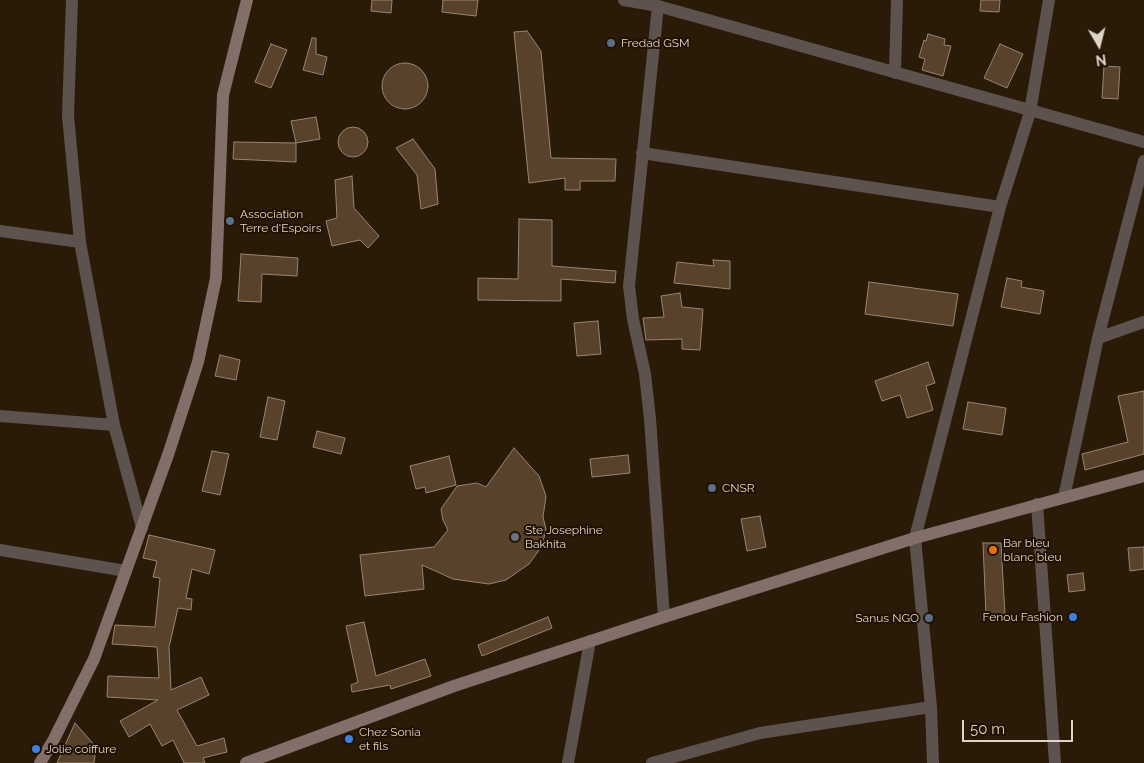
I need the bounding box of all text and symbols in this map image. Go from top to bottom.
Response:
north arrow [1074,20,1124,70]
place label: Fredad GSM [621,36,690,50]
marker: Fredad GSM [605,37,617,49]
text: N [1095,51,1107,69]
place label: Association Terre d'Espoirs [240,207,321,235]
marker: Association Terre d'Espoirs [224,215,236,227]
place label: CNSR [722,481,755,495]
marker: CNSR [706,482,718,494]
place label: Ste Josephine Bakhita [525,523,603,551]
marker: Ste Josephine Bakhita [509,531,521,543]
place label: Bar bleu blanc bleu [1003,536,1062,564]
marker: Bar bleu blanc bleu [987,544,999,556]
place label: Fenou Fashion [983,610,1063,624]
place label: Sanus NGO [855,611,919,625]
marker: Fenou Fashion [1067,611,1079,623]
marker: Sanus NGO [923,612,935,624]
scale bar [964,710,1075,742]
text: 50 m [970,720,1005,738]
place label: Chez Sonia et fils [359,725,421,753]
marker: Chez Sonia et fils [343,733,355,745]
place label: Jolie coiffure [46,742,116,756]
marker: Jolie coiffure [30,743,42,755]

